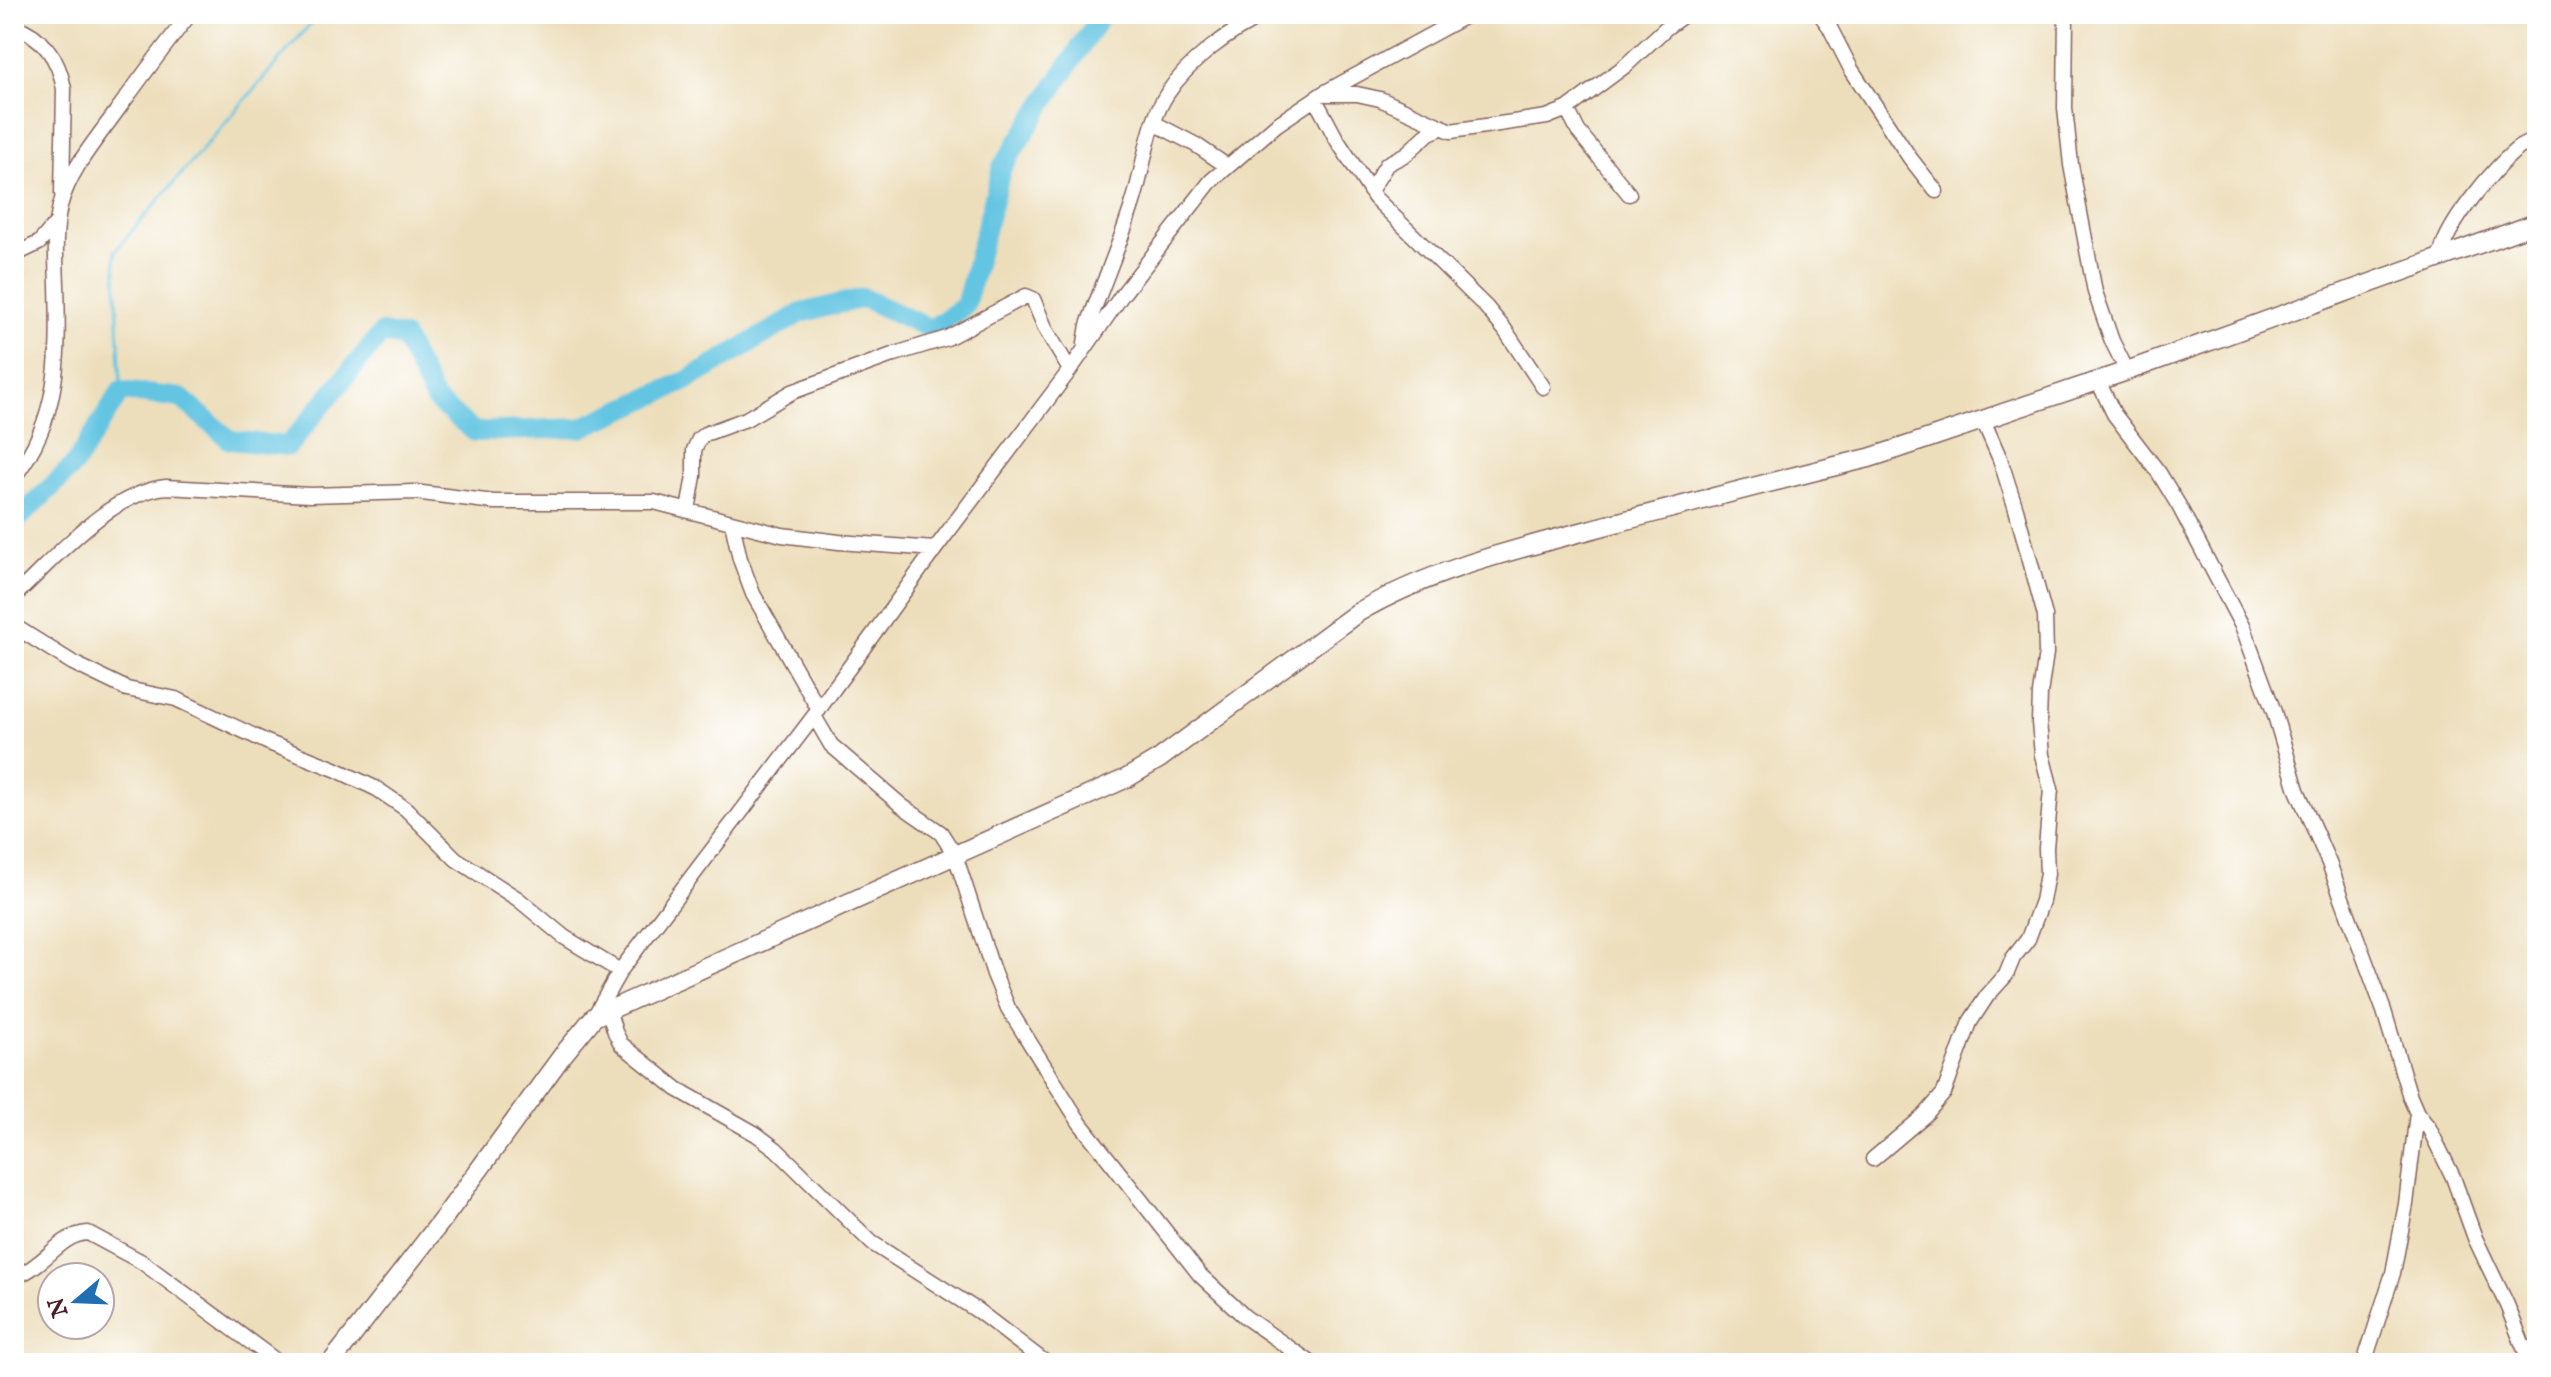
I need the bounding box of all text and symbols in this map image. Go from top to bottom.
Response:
north arrow [36,1261,116,1341]
text: N [43,1293,76,1321]

